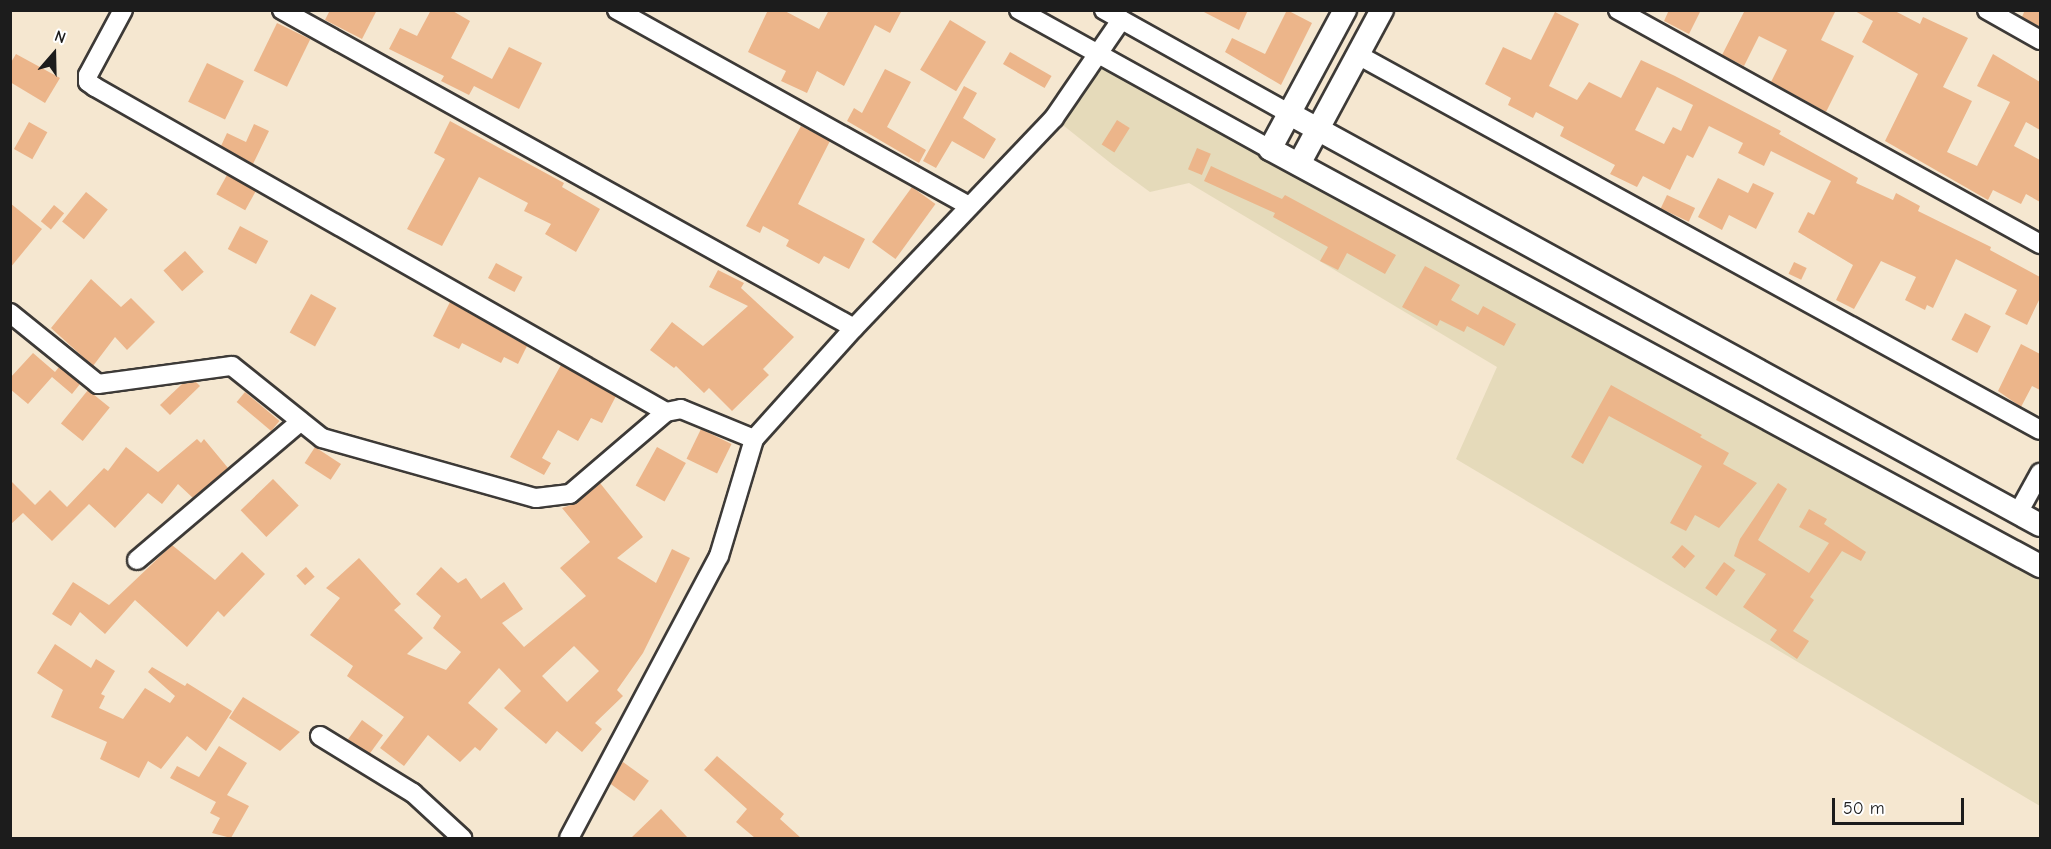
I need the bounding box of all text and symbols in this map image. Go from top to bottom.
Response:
north arrow [24,24,84,84]
text: N [52,27,68,47]
scale bar [1835,786,1967,824]
text: 50 m [1843,798,1885,819]

